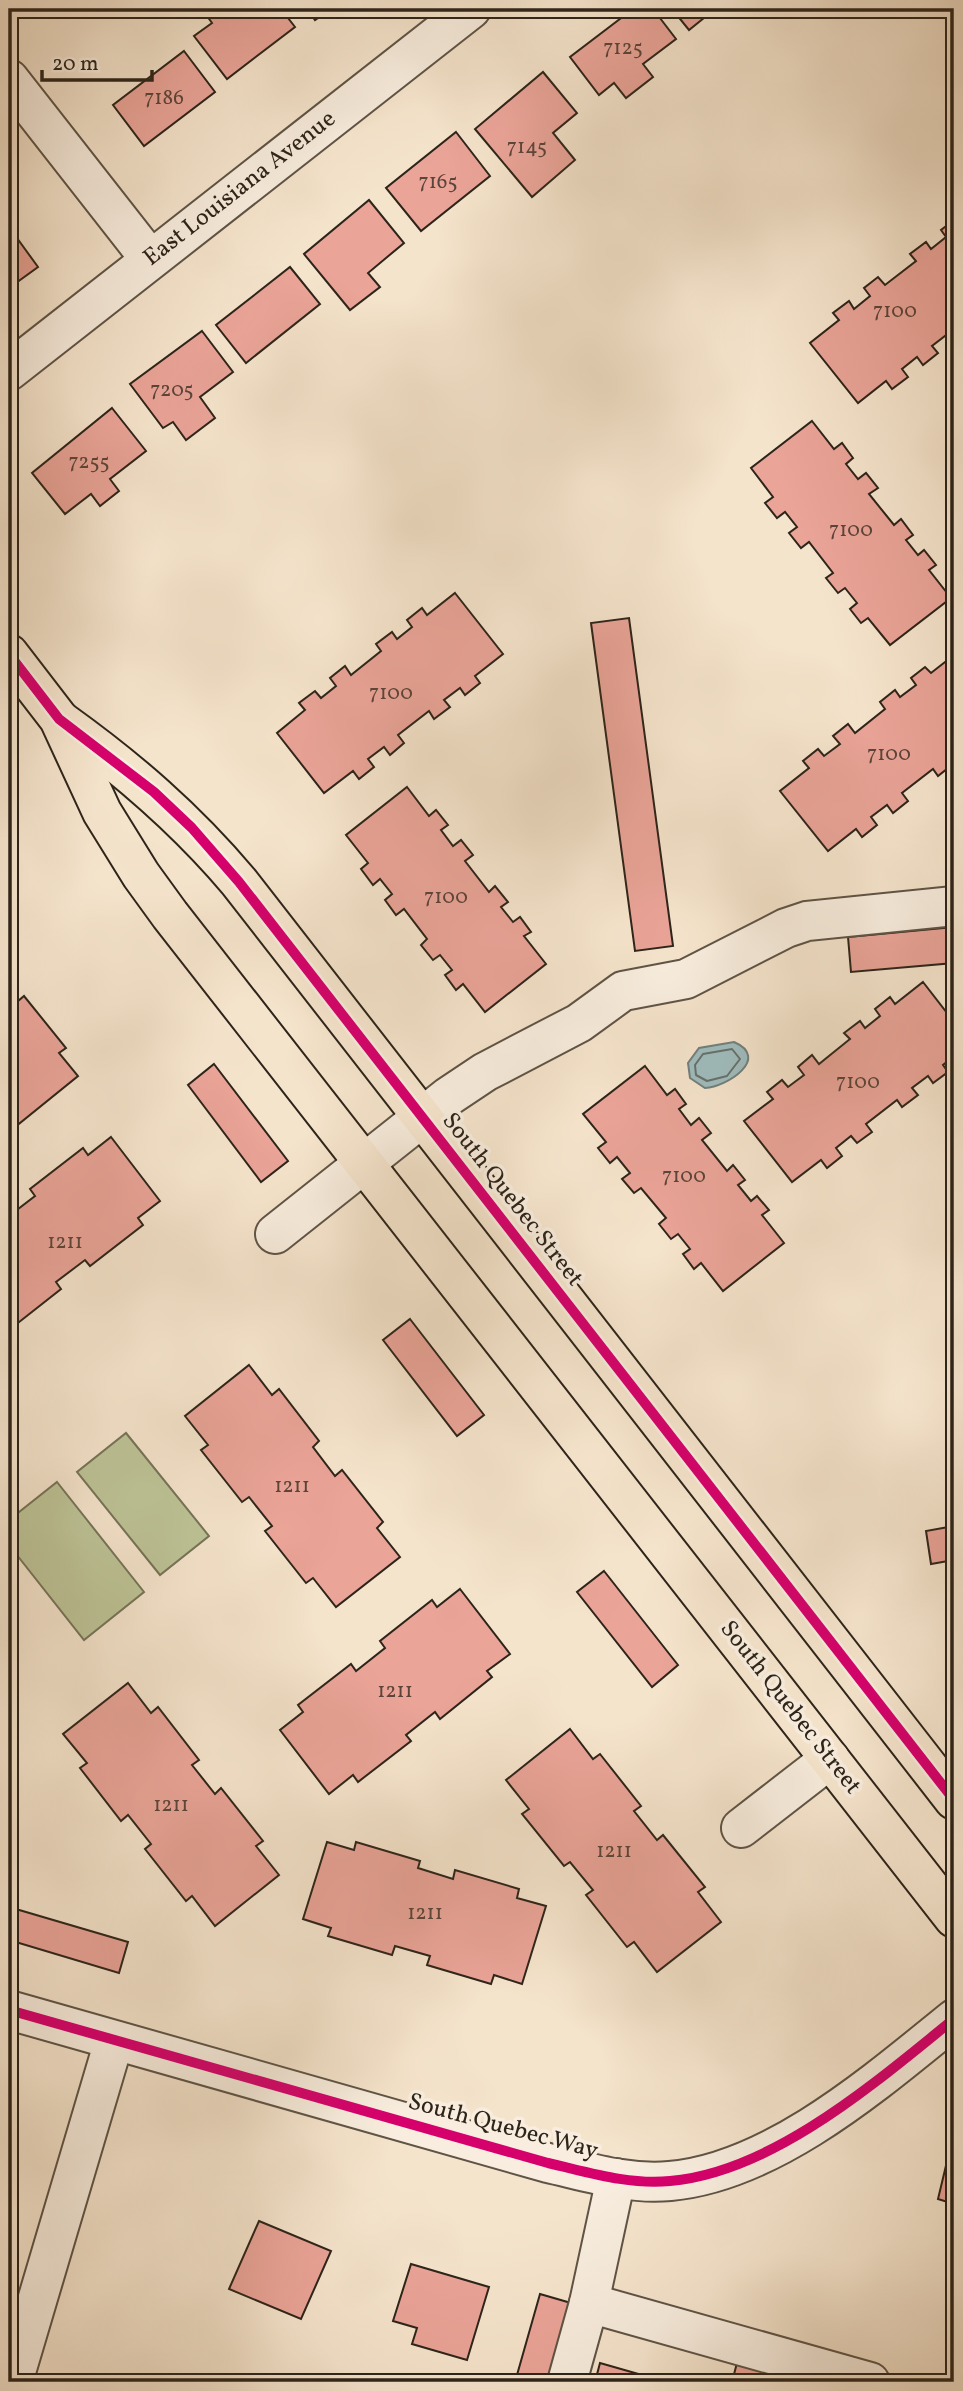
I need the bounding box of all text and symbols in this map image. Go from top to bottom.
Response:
house number: 7125 [603,34,643,63]
scale bar [42,38,152,82]
text: 20 m [52,50,98,79]
house number: 7186 [144,84,184,113]
street label: East Louisiana Avenue [137,103,343,275]
house number: 7145 [507,133,547,162]
house number: 7165 [418,168,458,197]
house number: 7100 [873,297,917,326]
house number: 7205 [150,376,194,405]
house number: 7255 [68,448,110,477]
house number: 7100 [829,516,873,545]
house number: 7100 [369,679,413,708]
house number: 7100 [867,740,911,769]
house number: 7100 [424,883,468,912]
house number: 7100 [836,1068,880,1097]
street label: South Quebec Street [433,1106,591,1294]
house number: 7100 [662,1162,706,1191]
house number: 1211 [47,1228,83,1257]
house number: 1211 [274,1472,310,1501]
street label: South Quebec Street [711,1614,869,1802]
house number: 1211 [377,1677,413,1706]
house number: 1211 [153,1791,189,1820]
house number: 1211 [596,1837,632,1866]
house number: 1211 [407,1899,443,1928]
street label: South Quebec Way [404,2085,602,2169]

